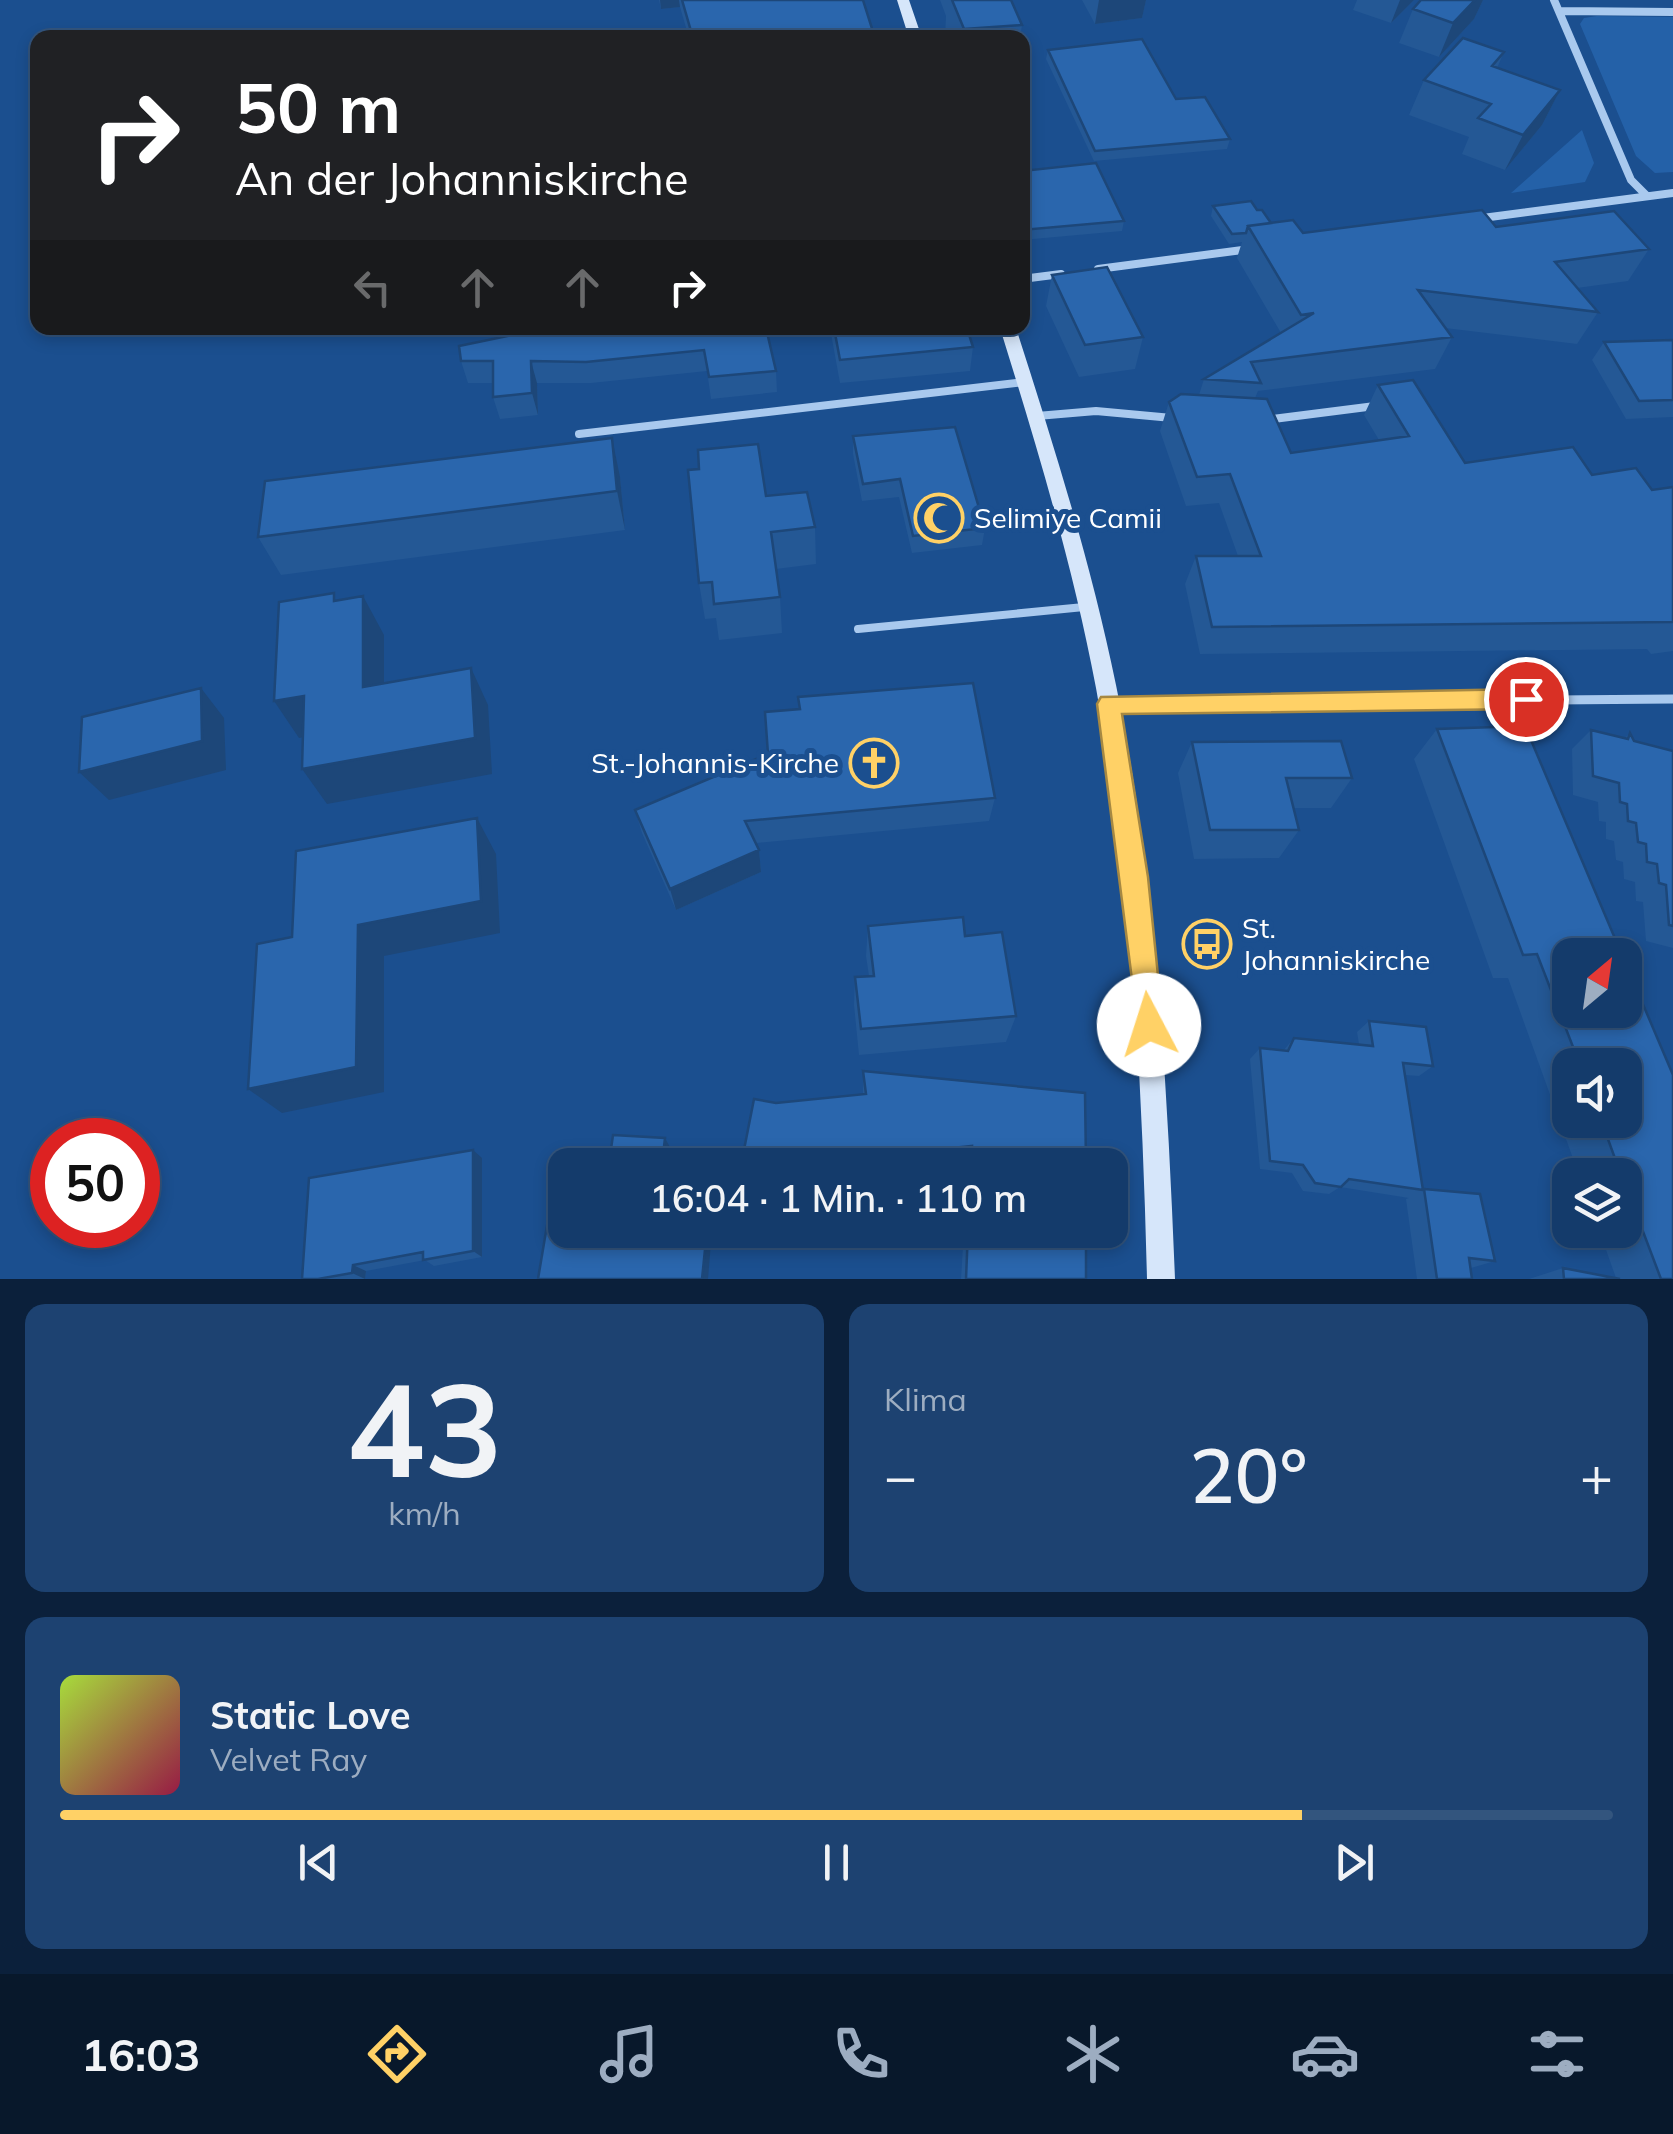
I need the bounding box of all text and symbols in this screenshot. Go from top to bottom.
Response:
text: 50 m [235,63,401,151]
icon: right [70,70,200,200]
text: An der Johanniskirche [235,150,688,206]
icon: left [345,260,400,315]
icon: ahead [450,260,505,315]
icon: ahead [555,260,610,315]
icon: right [660,260,715,315]
mosque icon: Selimiye Camii [913,492,965,544]
place label: Selimiye Camii [974,500,1162,535]
pin [1484,657,1569,742]
icon: arrive [1499,672,1554,727]
church icon: St.-Johannis-Kirche [848,737,900,789]
place label: St.-Johannis-Kirche [591,745,839,780]
place label: St. Johanniskirche [1242,910,1430,977]
bus stop icon: St. Johanniskirche [1181,918,1233,970]
north arrow [1552,938,1642,1028]
map controls [1552,938,1642,1248]
position arrow [1097,973,1201,1077]
button: sound [1552,1048,1642,1138]
speed limit sign: 50 [30,1118,160,1248]
button: layers [1552,1158,1642,1248]
text: 16:04 · 1 Min. · 110 m [649,1174,1027,1222]
text: 43 [346,1346,503,1510]
text: Klima [884,1379,967,1419]
text: 20° [1189,1428,1308,1522]
text: − [884,1441,917,1510]
text: + [1580,1441,1613,1510]
text: km/h [388,1493,461,1533]
text: Static Love [210,1691,411,1739]
text: Velvet Ray [210,1739,367,1779]
icon: previous [291,1835,346,1890]
icon: pause [809,1835,864,1890]
icon: next [1327,1835,1382,1890]
icon: directions [362,2019,432,2089]
icon: music [594,2019,664,2089]
icon: phone [826,2019,896,2089]
icon: climate [1058,2019,1128,2089]
icon: car [1290,2019,1360,2089]
icon: filters [1522,2019,1592,2089]
text: 16:03 [81,2026,200,2082]

